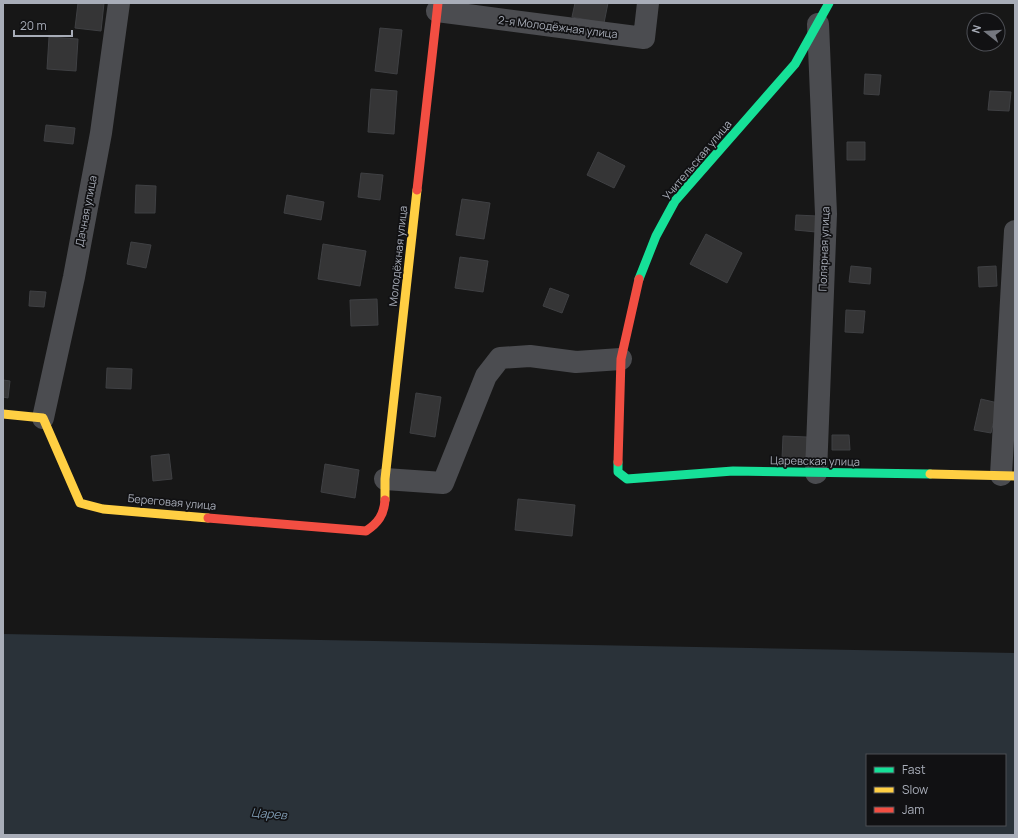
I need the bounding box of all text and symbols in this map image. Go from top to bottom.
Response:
scale bar [14,12,72,38]
street label: 2-я Молодёжная улица [497,12,619,41]
north arrow [966,12,1006,52]
text: 20 m [20,17,47,34]
text: N [968,23,984,35]
street label: Учительская улица [659,117,735,203]
street label: Дачная улица [71,174,100,248]
street label: Молодёжная улица [385,205,410,307]
street label: Полярная улица [815,206,832,292]
street label: Царевская улица [770,452,860,469]
street label: Береговая улица [127,490,217,513]
legend [866,754,1006,826]
text: Fast [902,761,926,778]
text: Slow [902,781,928,798]
text: Jam [902,801,924,818]
water label: Царев [250,803,289,824]

